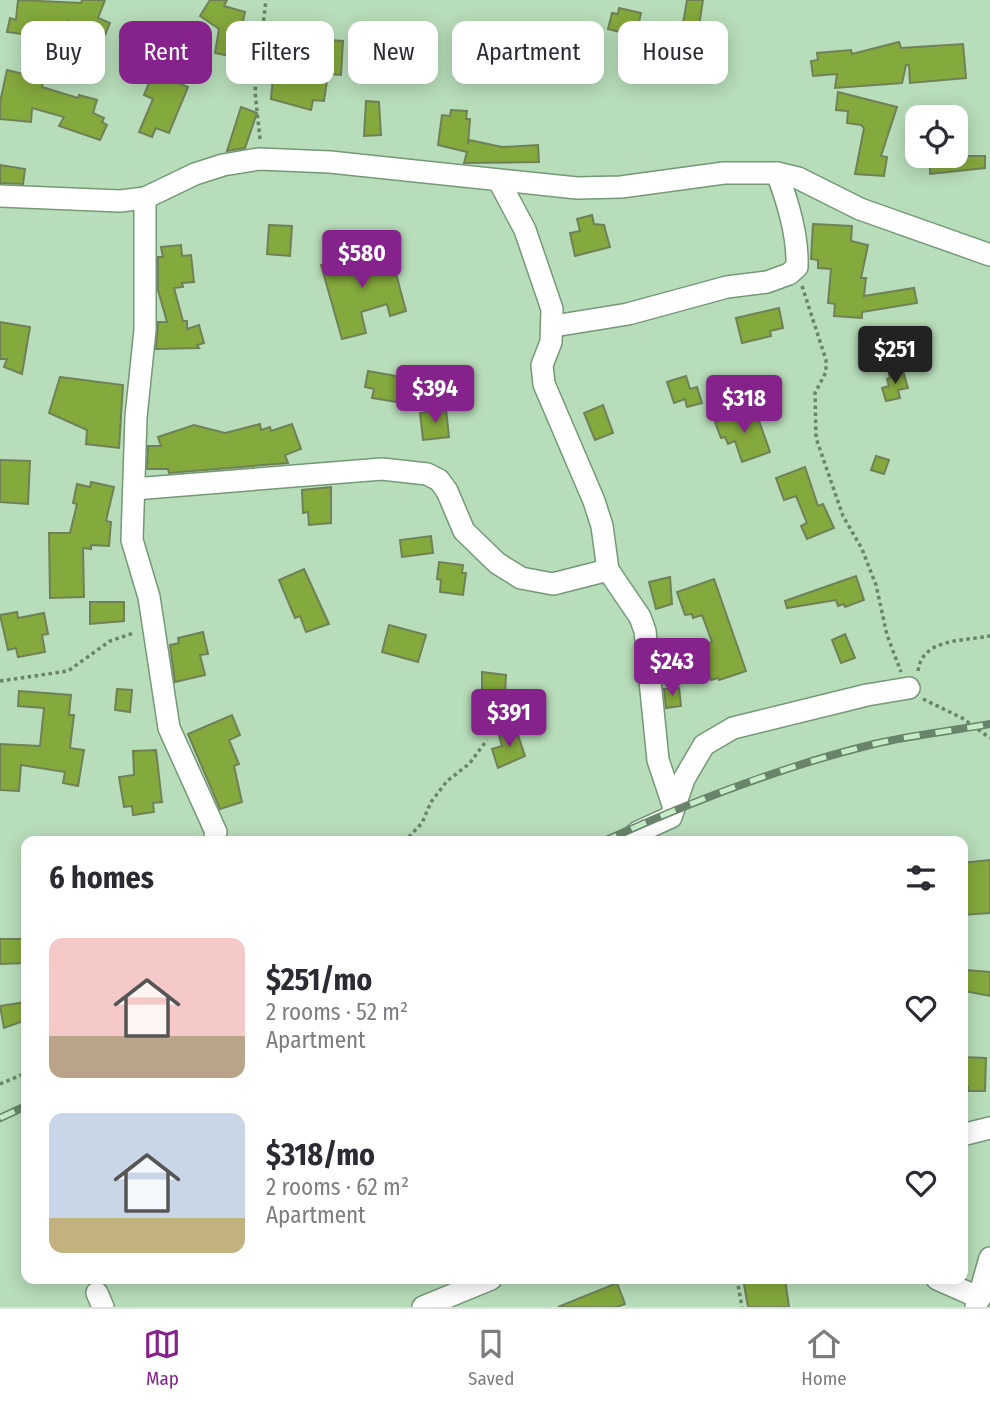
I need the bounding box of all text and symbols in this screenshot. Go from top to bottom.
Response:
chip: Buy [21,21,105,84]
chip: Rent [119,21,212,84]
chip: Filters [226,21,334,84]
chip: New [348,21,438,84]
chip: Apartment [452,21,604,84]
chip: House [618,21,728,84]
map controls [905,105,968,168]
button: locate [905,105,968,168]
pin: $580 [321,230,403,290]
text: $580 [338,239,386,267]
pin: $251 [854,326,936,386]
text: $251 [874,335,916,363]
pin: $394 [394,366,476,425]
text: $394 [412,374,458,402]
pin: $318 [703,376,785,435]
text: $318 [722,384,766,412]
pin: $243 [631,638,713,698]
text: $243 [650,647,694,675]
pin: $391 [468,690,550,749]
text: $391 [487,698,531,726]
icon: filters [902,859,940,897]
text: 6 homes [49,860,154,896]
text: $251/mo [266,962,372,998]
icon: home [105,966,189,1050]
icon: heart [902,989,940,1027]
text: 2 rooms · 52 m² [266,998,408,1026]
text: Apartment [266,1026,366,1054]
text: $318/mo [266,1137,375,1173]
icon: home [105,1141,189,1225]
icon: heart [902,1164,940,1202]
text: 2 rooms · 62 m² [266,1173,409,1201]
text: Apartment [266,1201,366,1229]
tab: Map [143,1325,181,1390]
tab: Saved [468,1325,514,1390]
tab: Home [801,1325,847,1390]

